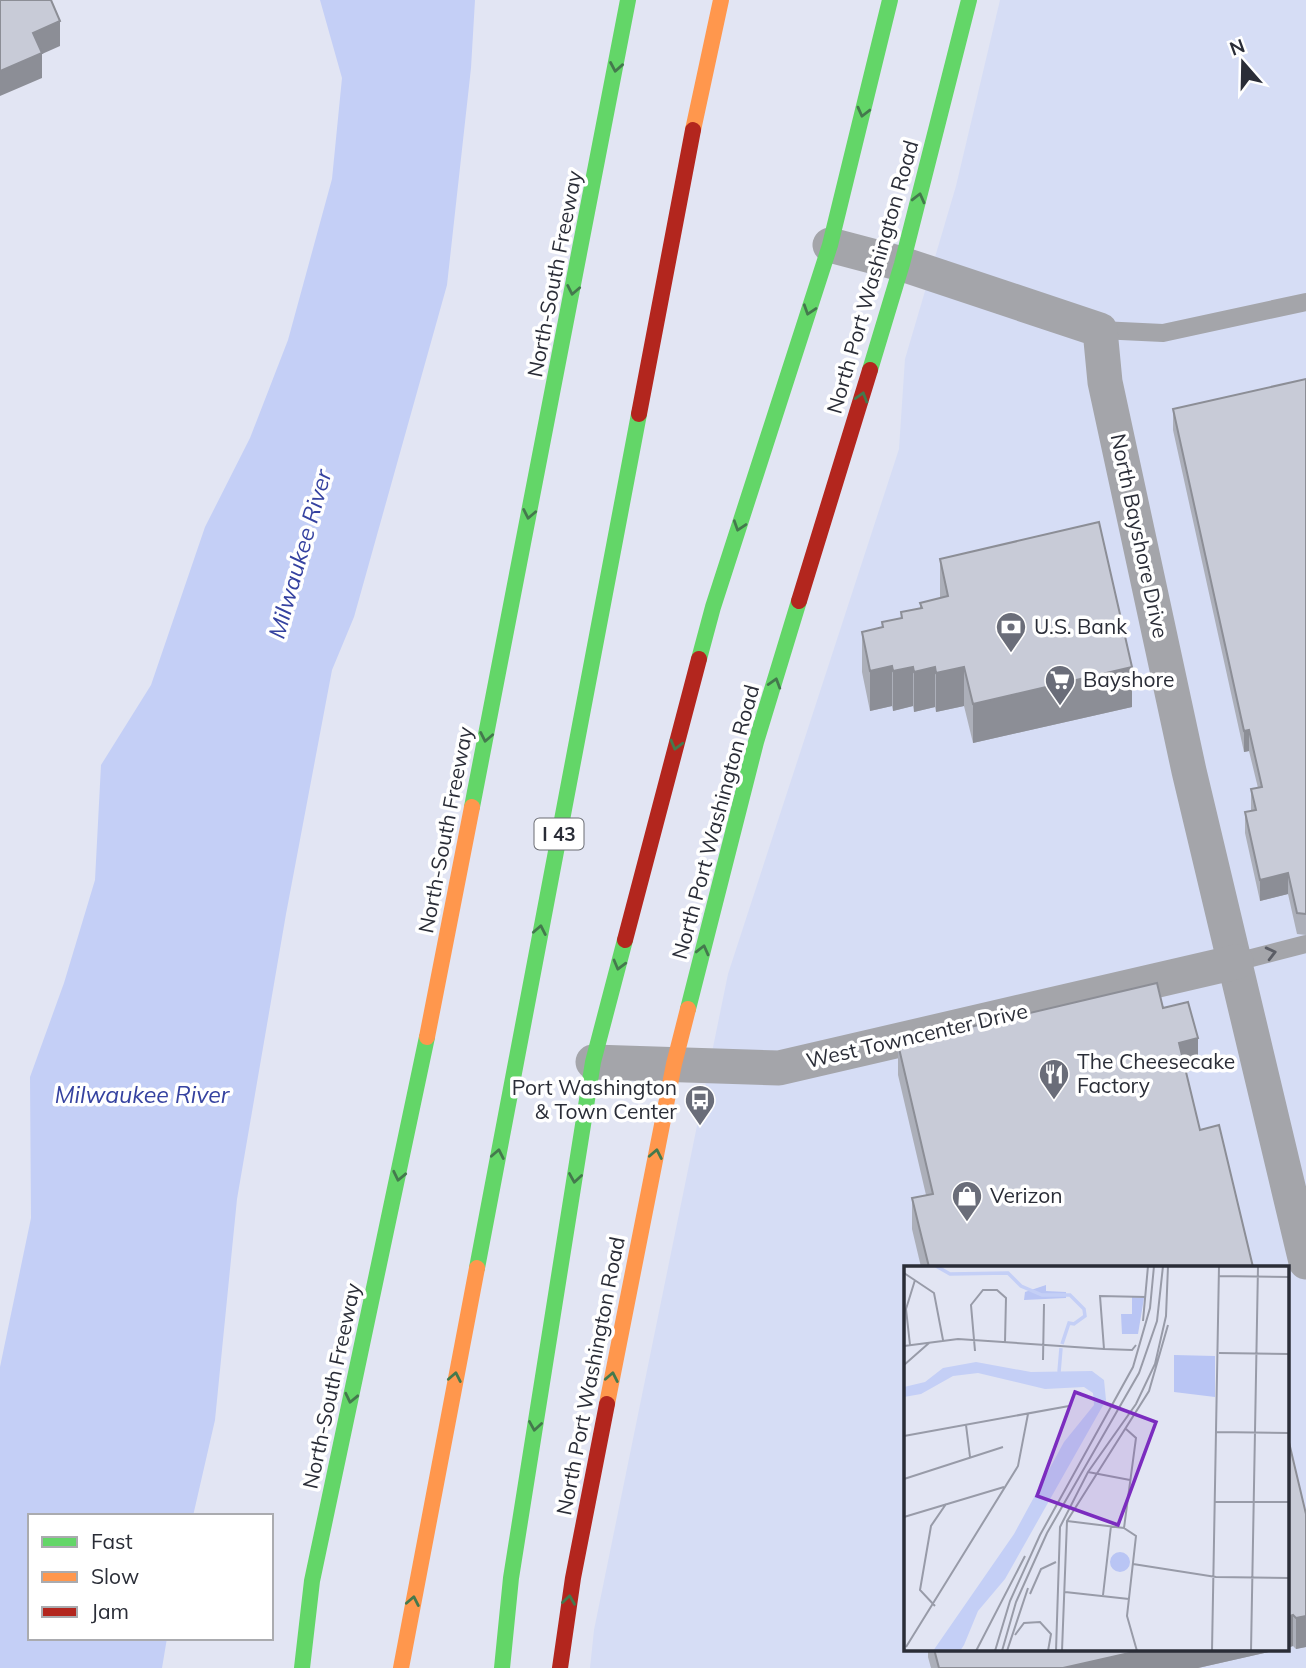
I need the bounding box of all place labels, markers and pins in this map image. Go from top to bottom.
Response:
bank icon: U.S. Bank [994,610,1028,654]
place label: U.S. Bank [1034,613,1127,639]
supermarket icon: Bayshore [1043,663,1077,707]
place label: Bayshore [1083,666,1174,692]
place label: The Cheesecake Factory [1077,1048,1235,1098]
restaurant icon: The Cheesecake Factory [1037,1057,1071,1101]
place label: Port Washington & Town Center [512,1074,677,1124]
bus stop icon: Port Washington & Town Center [683,1083,717,1127]
shop icon: Verizon [950,1179,984,1223]
place label: Verizon [990,1182,1062,1208]

